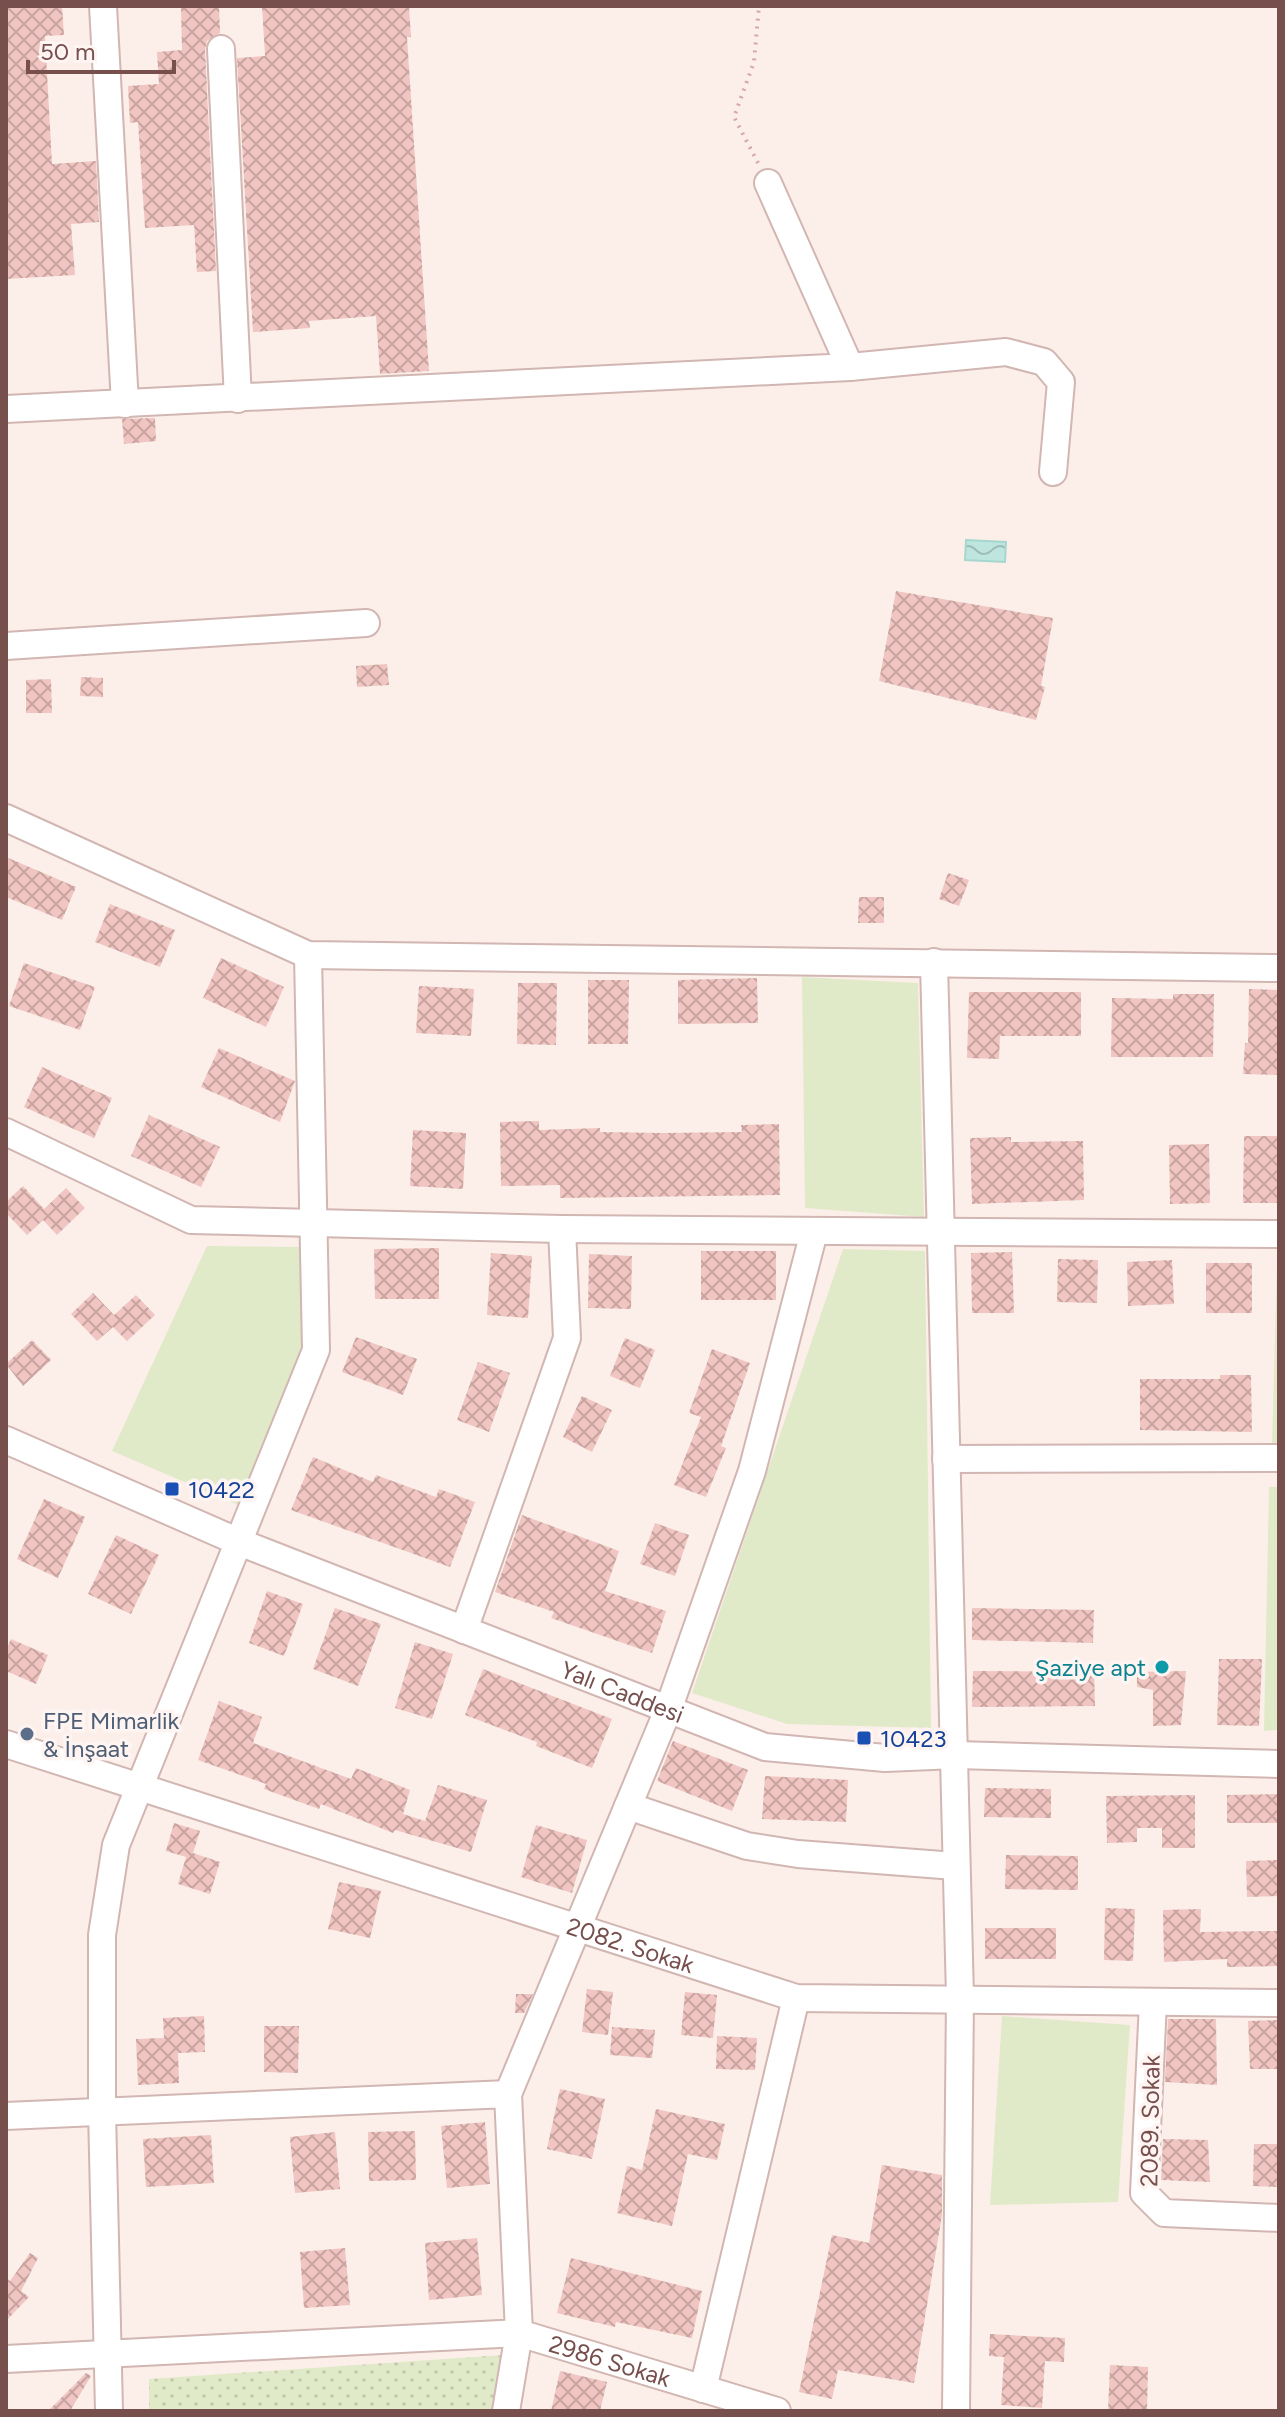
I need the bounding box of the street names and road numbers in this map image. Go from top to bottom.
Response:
street label: Yalı Caddesi [557,1654,688,1729]
street label: 2082. Sokak [563,1911,698,1979]
street label: 2089. Sokak [1134,2054,1166,2187]
street label: 2986 Sokak [546,2328,674,2393]

